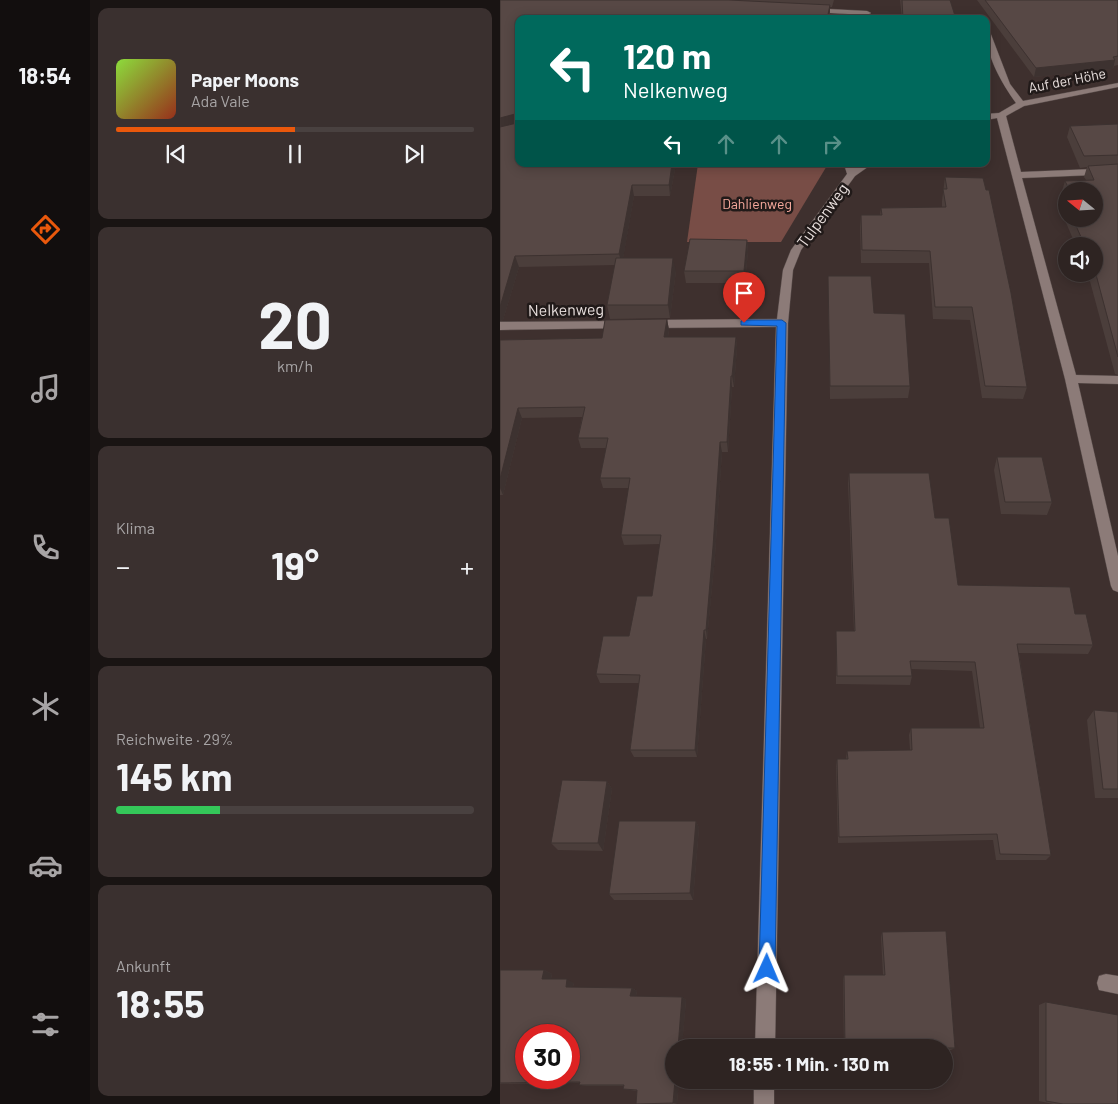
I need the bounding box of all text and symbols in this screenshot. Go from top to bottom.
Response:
text: 120 m [623,34,711,76]
icon: left [540,35,605,100]
text: 18:54 [19,62,71,88]
street label: Auf der Höhe [1027,64,1107,96]
text: Paper Moons [191,68,299,91]
text: Nelkenweg [623,76,728,102]
text: Ada Vale [191,91,250,110]
icon: left [659,130,687,158]
icon: ahead [712,130,740,158]
icon: ahead [765,130,793,158]
icon: right [818,130,846,158]
icon: previous [162,140,190,168]
icon: pause [281,140,309,168]
icon: next [400,140,428,168]
street label: Tulpenweg [792,179,852,251]
north arrow [1058,182,1102,228]
map controls [1058,182,1103,282]
park label: Dahlienweg [722,195,792,212]
icon: directions [28,212,63,247]
button: sound [1058,237,1103,282]
pin [723,272,765,323]
icon: arrive [730,279,758,307]
text: 20 [258,284,332,362]
street label: Nelkenweg [528,299,604,319]
text: km/h [277,356,313,375]
icon: music [28,371,63,406]
text: Klima [116,518,155,537]
icon: phone [28,530,63,565]
text: 19° [271,542,319,588]
text: − [116,549,130,583]
text: + [460,549,474,583]
icon: climate [28,689,63,724]
text: Reichweite · 29% [116,729,233,748]
text: 145 km [116,753,233,799]
icon: car [28,848,63,883]
position arrow [740,942,792,994]
text: Ankunft [116,956,171,975]
text: 18:55 [116,980,205,1026]
icon: filters [28,1007,63,1042]
speed limit sign: 30 [515,1024,580,1089]
text: 18:55 · 1 Min. · 130 m [729,1052,889,1075]

